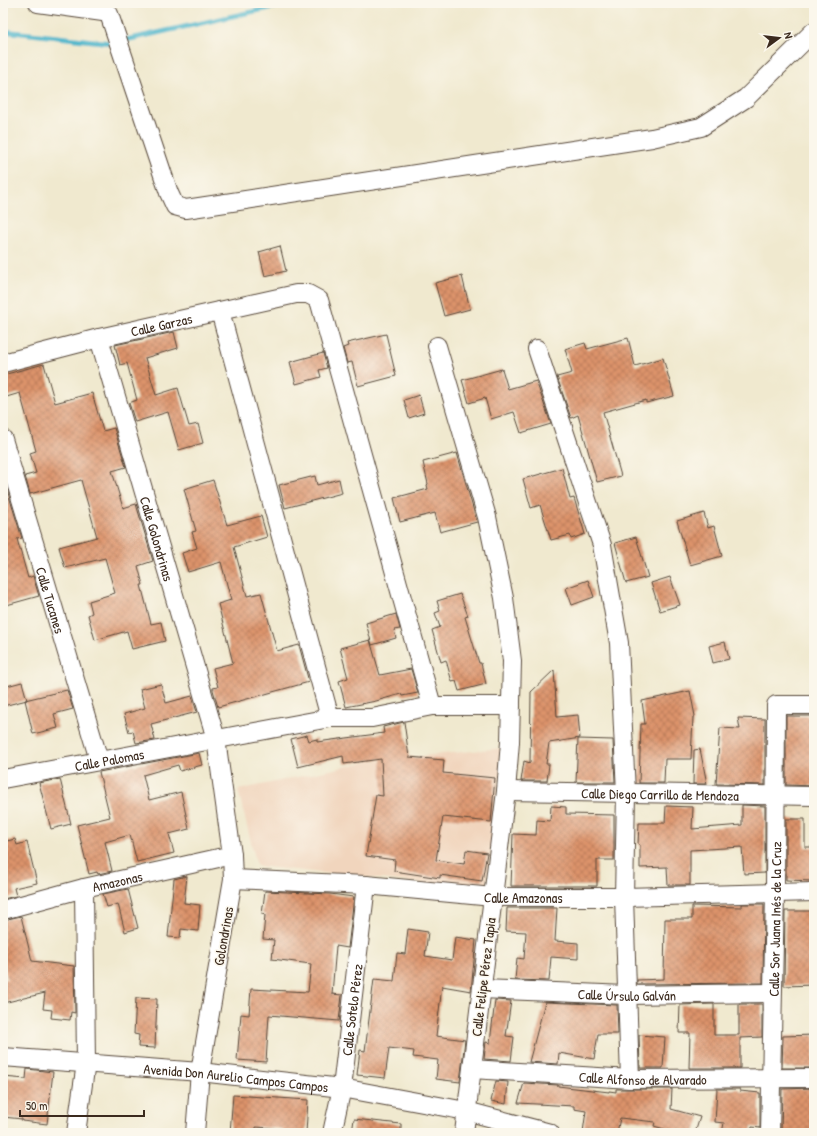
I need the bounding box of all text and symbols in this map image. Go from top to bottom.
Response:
north arrow [759,18,799,58]
text: N [781,31,796,40]
street label: Calle Garzas [129,308,194,340]
street label: Calle Golondrinas [136,494,179,583]
street label: Calle Tucanes [32,564,70,635]
street label: Calle Palomas [73,743,145,775]
street label: Calle Diego Carrillo de Mendoza [581,783,739,804]
street label: Calle Sor Juana Inés de la Cruz [763,841,785,997]
street label: Amazonas [90,866,144,895]
street label: Calle Amazonas [483,887,563,907]
street label: Golondrinas [208,905,238,967]
street label: Calle Felipe Pérez Tapia [466,916,501,1038]
street label: Calle Sotelo Pérez [336,963,366,1057]
street label: Calle Úrsulo Galván [577,984,676,1005]
street label: Avenida Don Aurelio Campos Campos [143,1058,329,1096]
street label: Calle Alfonso de Alvarado [578,1066,707,1089]
scale bar [20,1092,144,1118]
text: 50 m [26,1097,47,1114]

